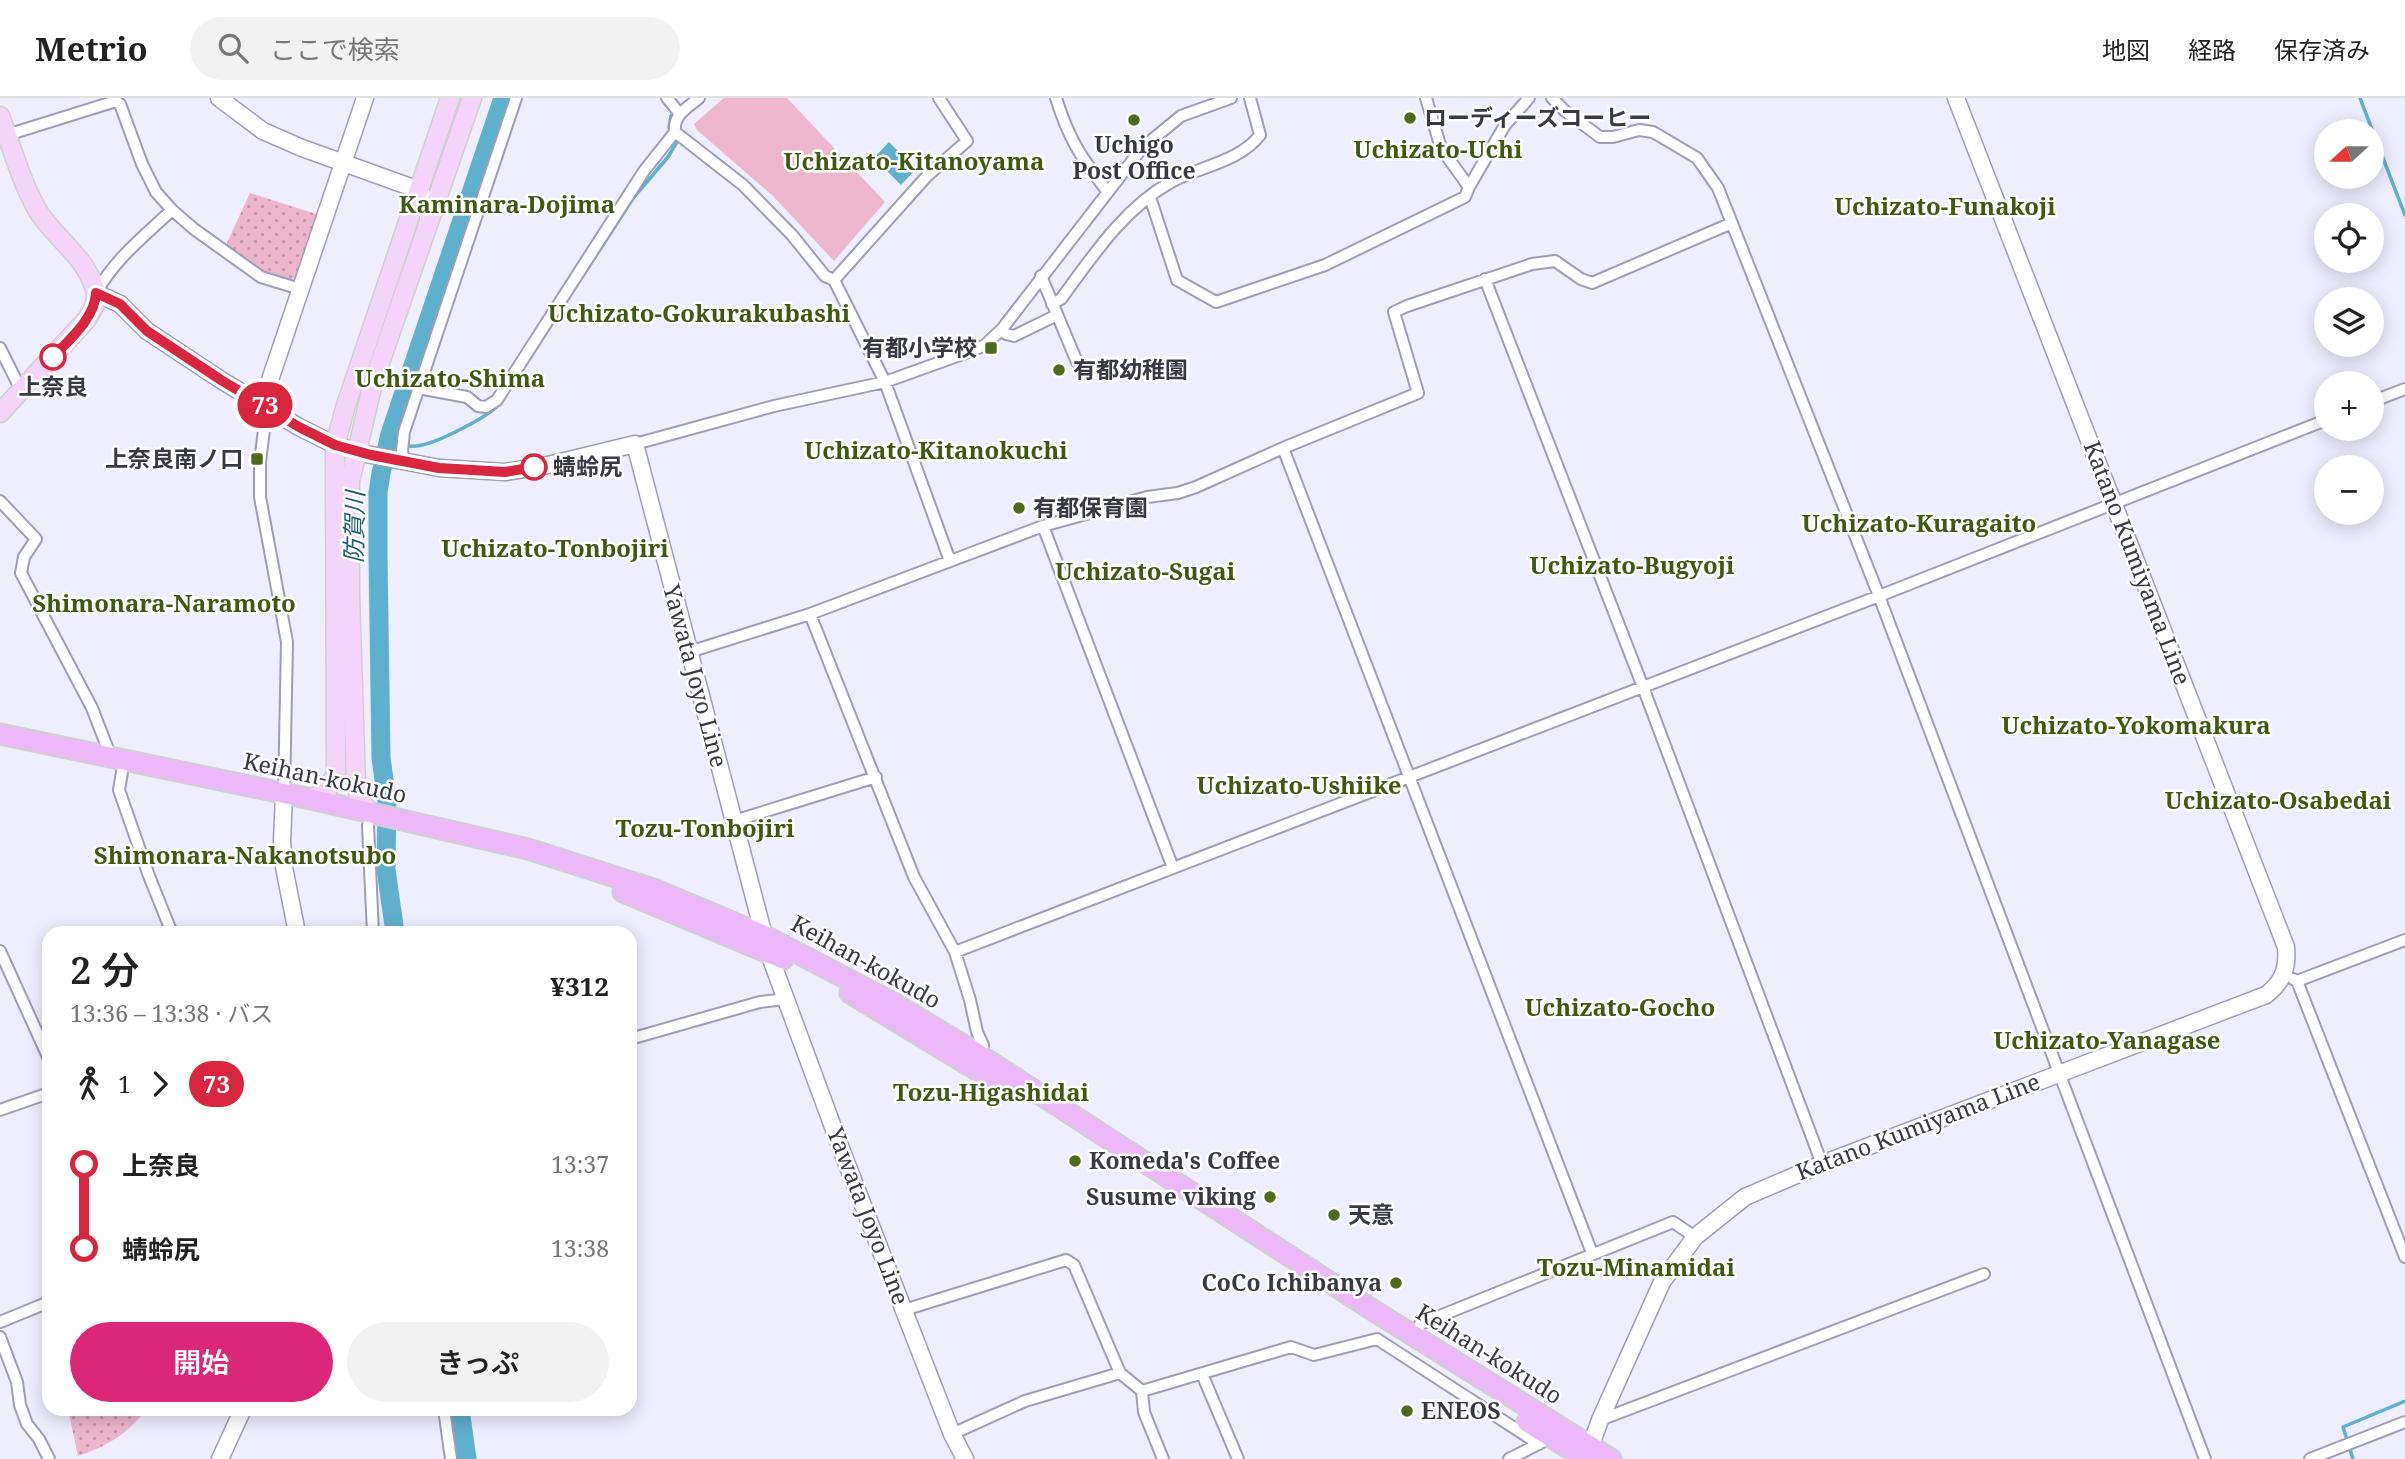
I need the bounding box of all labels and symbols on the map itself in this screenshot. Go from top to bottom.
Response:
place label: ローディーズコーヒー [1424,101,1651,133]
marker: ローディーズコーヒー [1402,110,1418,126]
marker: Uchigo Post Office [1126,112,1142,128]
north arrow [2314,119,2384,189]
place label: Uchigo Post Office [1072,128,1196,186]
district label: Uchizato-Uchi [1353,132,1523,165]
district label: Uchizato-Kitanoyama [784,144,1044,177]
district label: Kaminara-Dojima [399,187,615,220]
district label: Uchizato-Funakoji [1834,189,2056,222]
district label: Uchizato-Gokurakubashi [548,296,851,329]
place label: 有都小学校 [862,331,977,363]
marker: 有都小学校 [983,340,999,356]
marker: 上奈良 [40,344,66,370]
place label: 有都幼稚園 [1073,353,1188,385]
district label: Uchizato-Shima [355,361,545,394]
marker: 有都幼稚園 [1051,362,1067,378]
place label: 上奈良 [19,370,88,402]
line badge: 73 [233,382,296,428]
district label: Uchizato-Kitanokuchi [804,433,1068,466]
street label: Katano Kumiyama Line [2077,436,2199,689]
place label: 上奈良南ノ口 [105,442,243,474]
place label: 蜻蛉尻 [553,450,622,482]
marker: 上奈良南ノ口 [249,451,265,467]
marker: 蜻蛉尻 [521,454,547,480]
water label: 防賀川 [336,488,371,563]
place label: 有都保育園 [1033,491,1148,523]
marker: 有都保育園 [1011,500,1027,516]
district label: Uchizato-Kuragaito [1802,506,2036,539]
district label: Uchizato-Tonbojiri [441,531,669,564]
district label: Uchizato-Bugyoji [1530,548,1735,581]
district label: Uchizato-Sugai [1055,554,1236,587]
street label: Yawata Joyo Line [656,580,736,771]
district label: Shimonara-Naramoto [32,586,296,619]
district label: Uchizato-Yokomakura [2001,708,2271,741]
street label: Keihan-kokudo [240,744,410,810]
district label: Uchizato-Ushiike [1197,768,1401,801]
district label: Uchizato-Osabedai [2165,783,2392,816]
district label: Tozu-Tonbojiri [615,811,795,844]
district label: Shimonara-Nakanotsubo [94,838,396,871]
street label: Keihan-kokudo [786,907,947,1015]
district label: Uchizato-Gocho [1525,990,1715,1023]
district label: Uchizato-Yanagase [1993,1023,2221,1056]
street label: Katano Kumiyama Line [1791,1065,2044,1187]
district label: Tozu-Higashidai [893,1075,1090,1108]
street label: Yawata Joyo Line [820,1121,918,1309]
place label: Komeda's Coffee [1089,1144,1280,1176]
marker: Komeda's Coffee [1067,1153,1083,1169]
place label: Susume viking [1086,1180,1256,1212]
marker: Susume viking [1262,1189,1278,1205]
place label: 天意 [1348,1198,1394,1230]
marker: 天意 [1326,1207,1342,1223]
district label: Tozu-Minamidai [1537,1250,1735,1283]
place label: CoCo Ichibanya [1201,1266,1382,1298]
marker: CoCo Ichibanya [1388,1275,1404,1291]
street label: Keihan-kokudo [1410,1295,1569,1411]
place label: ENEOS [1421,1394,1501,1426]
marker: ENEOS [1399,1403,1415,1419]

